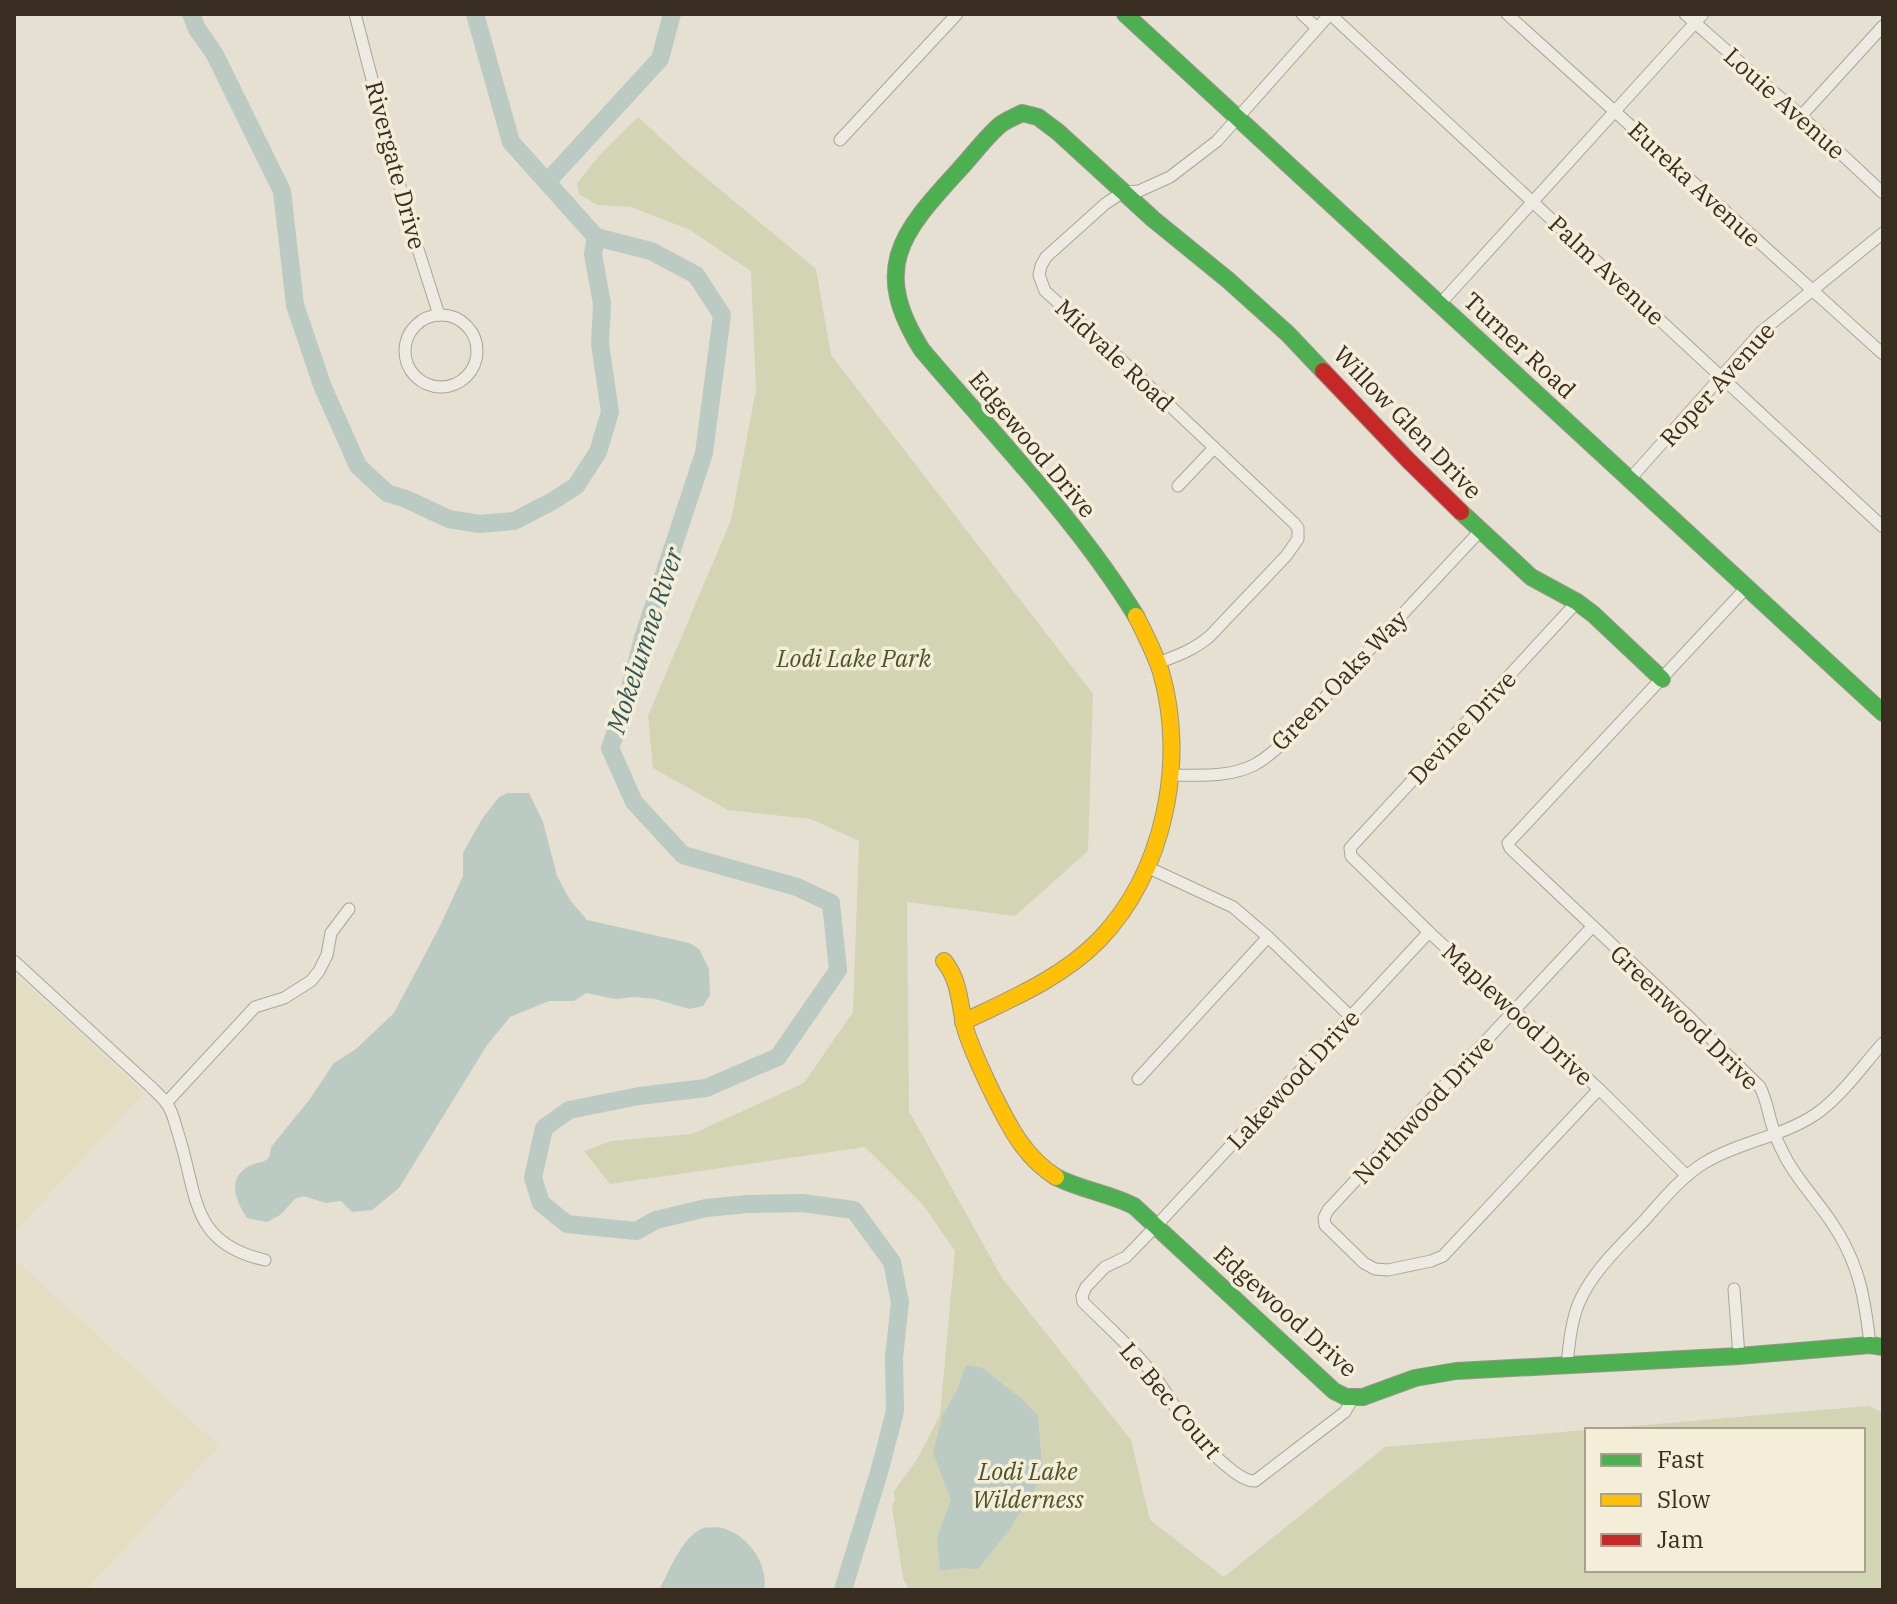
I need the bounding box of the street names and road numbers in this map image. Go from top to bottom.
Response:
street label: Louie Avenue [1717,40,1853,166]
street label: Rivergate Drive [358,77,434,253]
street label: Eureka Avenue [1622,114,1768,254]
street label: Palm Avenue [1542,208,1672,332]
street label: Turner Road [1457,285,1583,405]
street label: Midvale Road [1049,292,1181,418]
street label: Roper Avenue [1652,315,1782,453]
street label: Willow Glen Drive [1327,338,1489,506]
street label: Edgewood Drive [962,364,1104,524]
street label: Green Oaks Way [1264,603,1414,757]
street label: Devine Drive [1401,663,1523,791]
street label: Maplewood Drive [1436,936,1600,1092]
street label: Greenwood Drive [1604,938,1766,1096]
street label: Lakewood Drive [1220,1002,1366,1156]
street label: Northwood Drive [1346,1028,1500,1190]
street label: Edgewood Drive [1208,1238,1364,1384]
street label: Le Bec Court [1113,1335,1229,1465]

